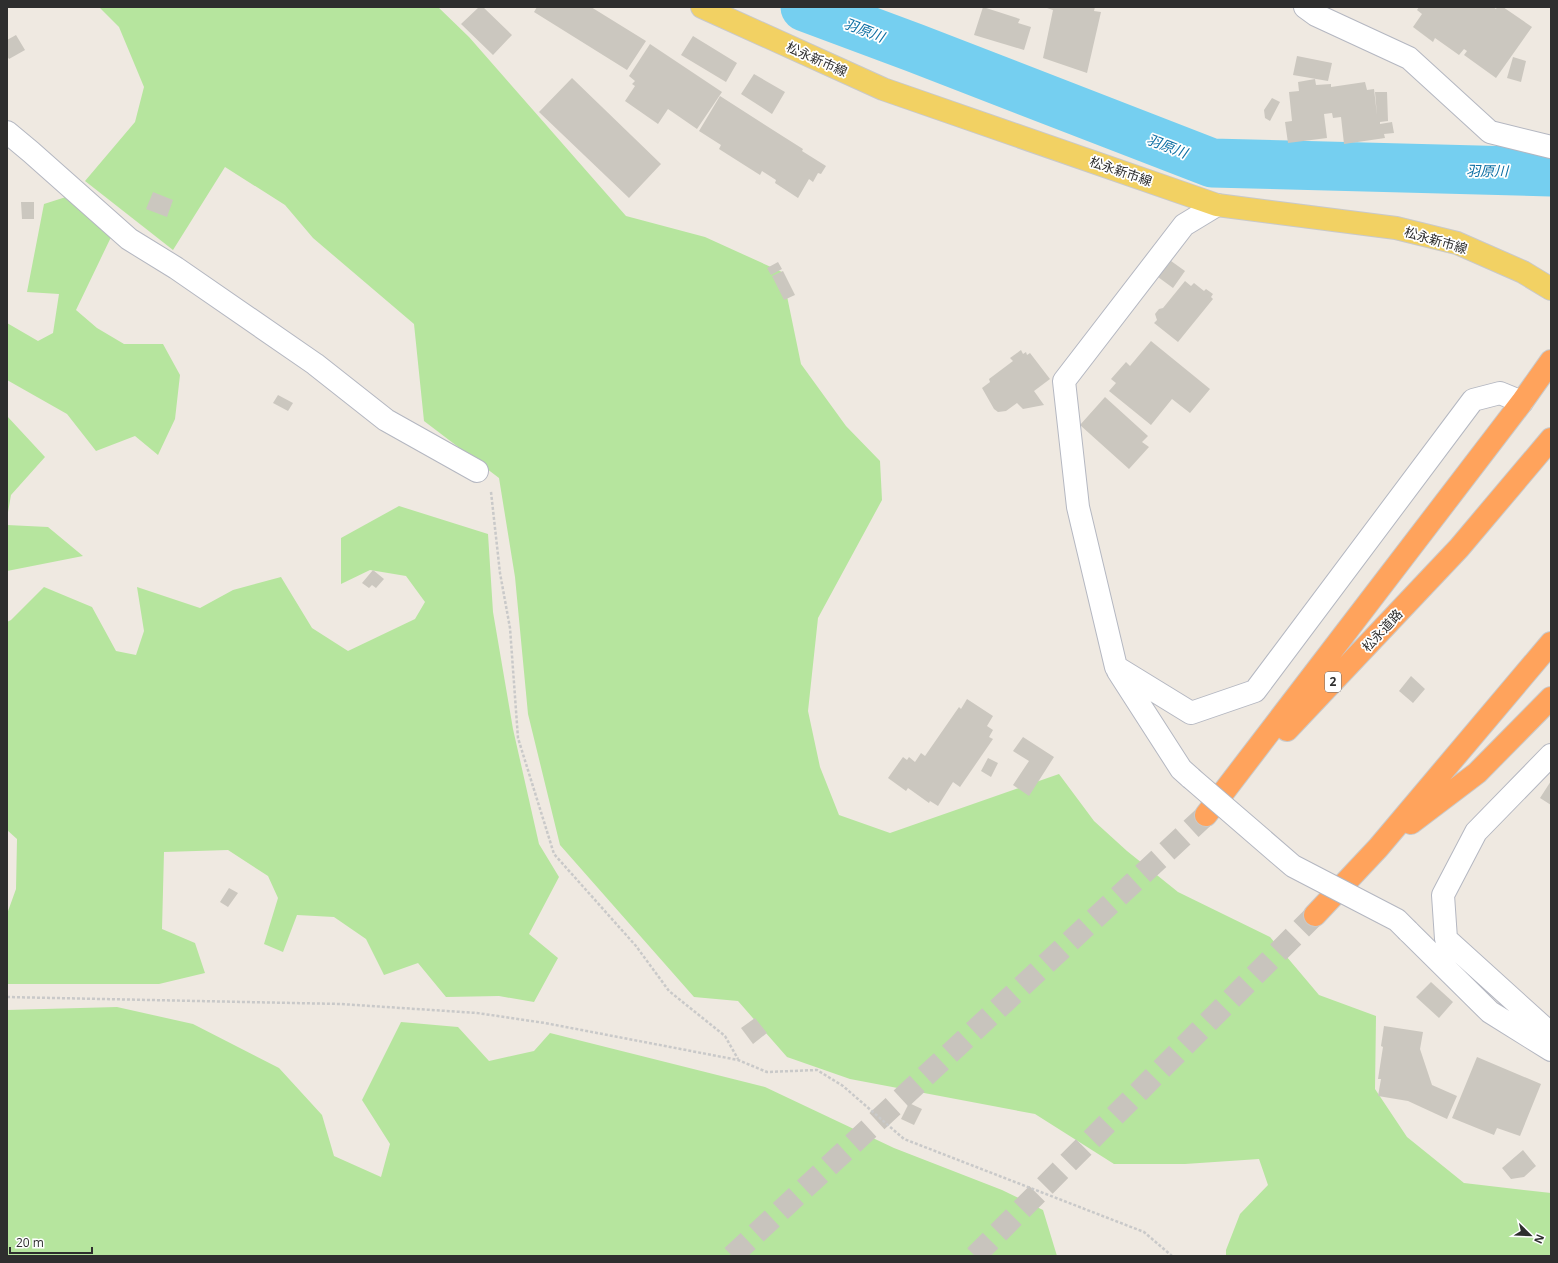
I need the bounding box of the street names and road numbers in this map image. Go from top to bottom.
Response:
street label: 松永新市線 [784,38,850,80]
street label: 松永新市線 [1087,152,1155,190]
street label: 松永新市線 [1402,222,1470,258]
street label: 松永道路 [1358,605,1406,655]
road number: 2 [1325,672,1341,692]

